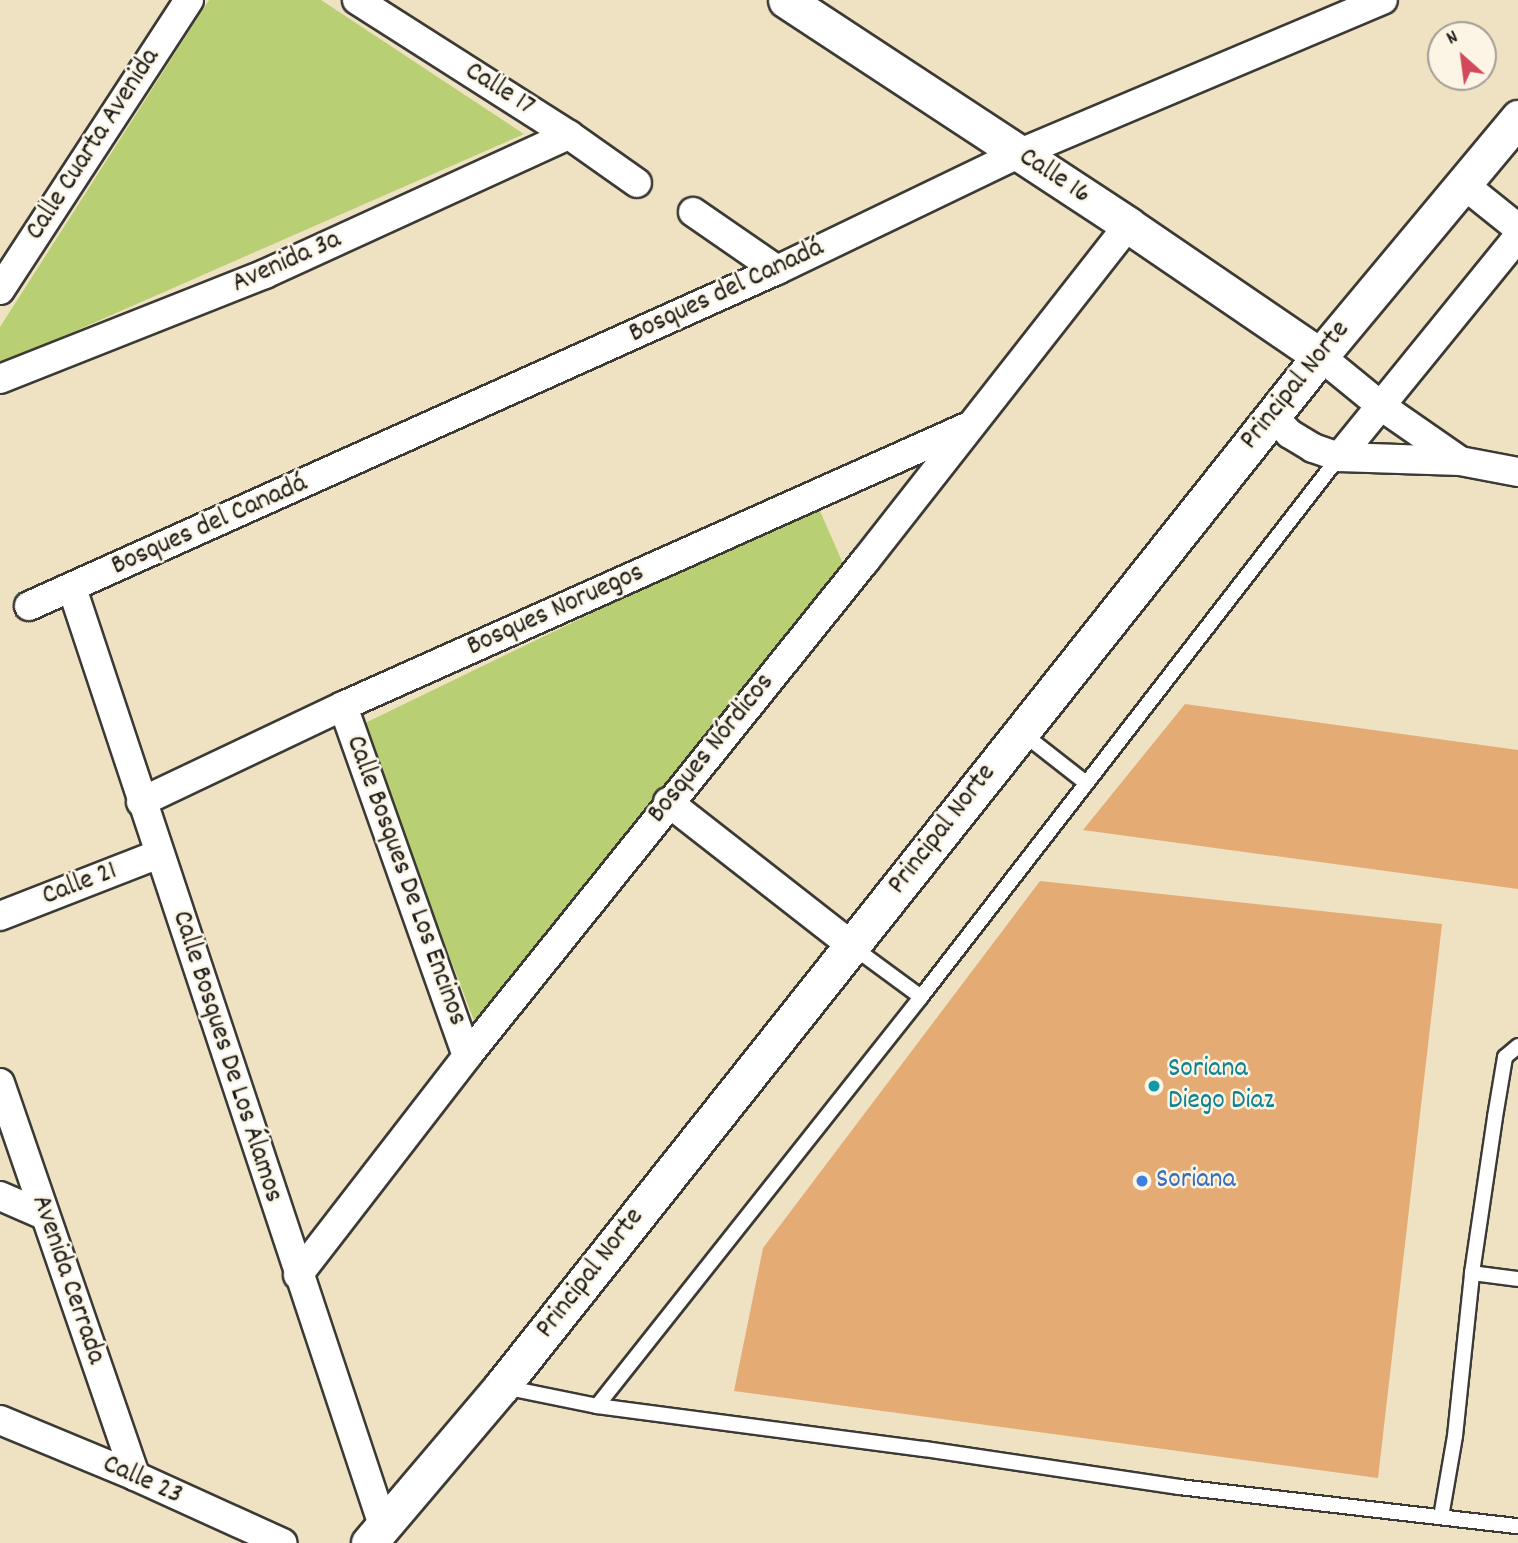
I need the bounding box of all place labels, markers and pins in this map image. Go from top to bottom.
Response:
place label: Soriana Diego Diaz [1168,1053,1274,1119]
marker: Soriana Diego Diaz [1146,1078,1162,1094]
place label: Soriana [1156,1164,1236,1198]
marker: Soriana [1134,1173,1150,1189]

